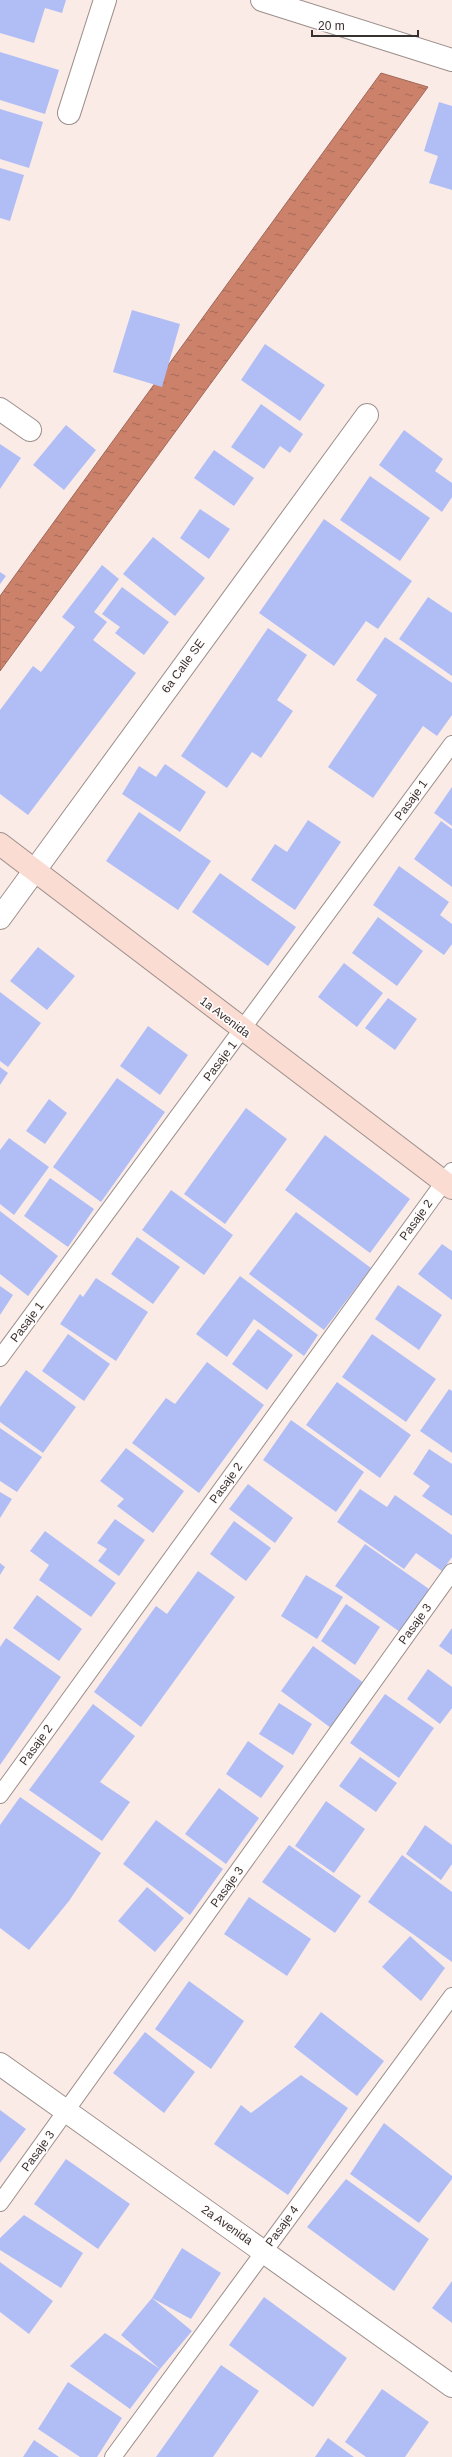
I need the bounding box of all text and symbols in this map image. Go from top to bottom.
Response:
scale bar [312,12,418,38]
text: 20 m [318,19,345,33]
street label: 6a Calle SE [159,636,207,696]
street label: Pasaje 1 [392,777,431,823]
street label: 1a Avenida [197,994,253,1041]
street label: Pasaje 1 [200,1038,240,1084]
street label: Pasaje 2 [397,1197,436,1243]
street label: Pasaje 1 [7,1299,47,1345]
street label: Pasaje 2 [207,1460,246,1506]
street label: Pasaje 3 [396,1601,435,1647]
street label: Pasaje 2 [17,1722,56,1768]
street label: Pasaje 3 [208,1864,247,1910]
street label: Pasaje 3 [19,2128,58,2174]
street label: 2a Avenida [199,2202,256,2248]
street label: Pasaje 4 [263,2203,302,2249]

